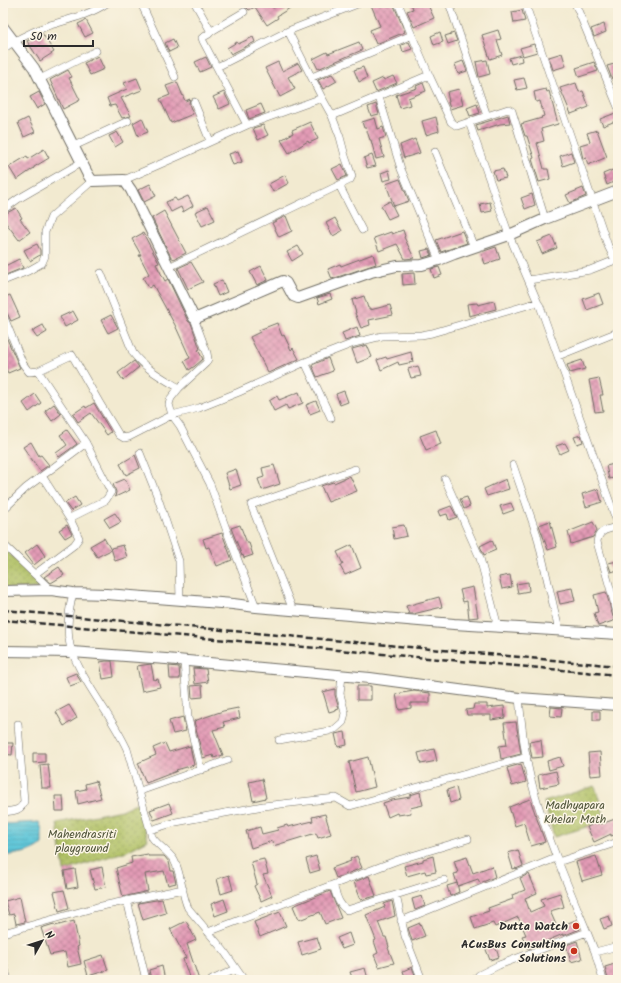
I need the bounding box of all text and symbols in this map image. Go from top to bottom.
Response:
scale bar [24,22,93,48]
text: 50 m [30,27,57,46]
park label: Madhyapara Khelar Math [544,796,606,829]
park label: Mahendrasriti playground [48,825,117,858]
place label: Dutta Watch [499,917,568,936]
north arrow [22,921,62,961]
marker: Dutta Watch [571,921,581,931]
text: N [40,927,58,944]
place label: ACusBus Consulting Solutions [461,935,566,968]
marker: ACusBus Consulting Solutions [569,946,579,956]

